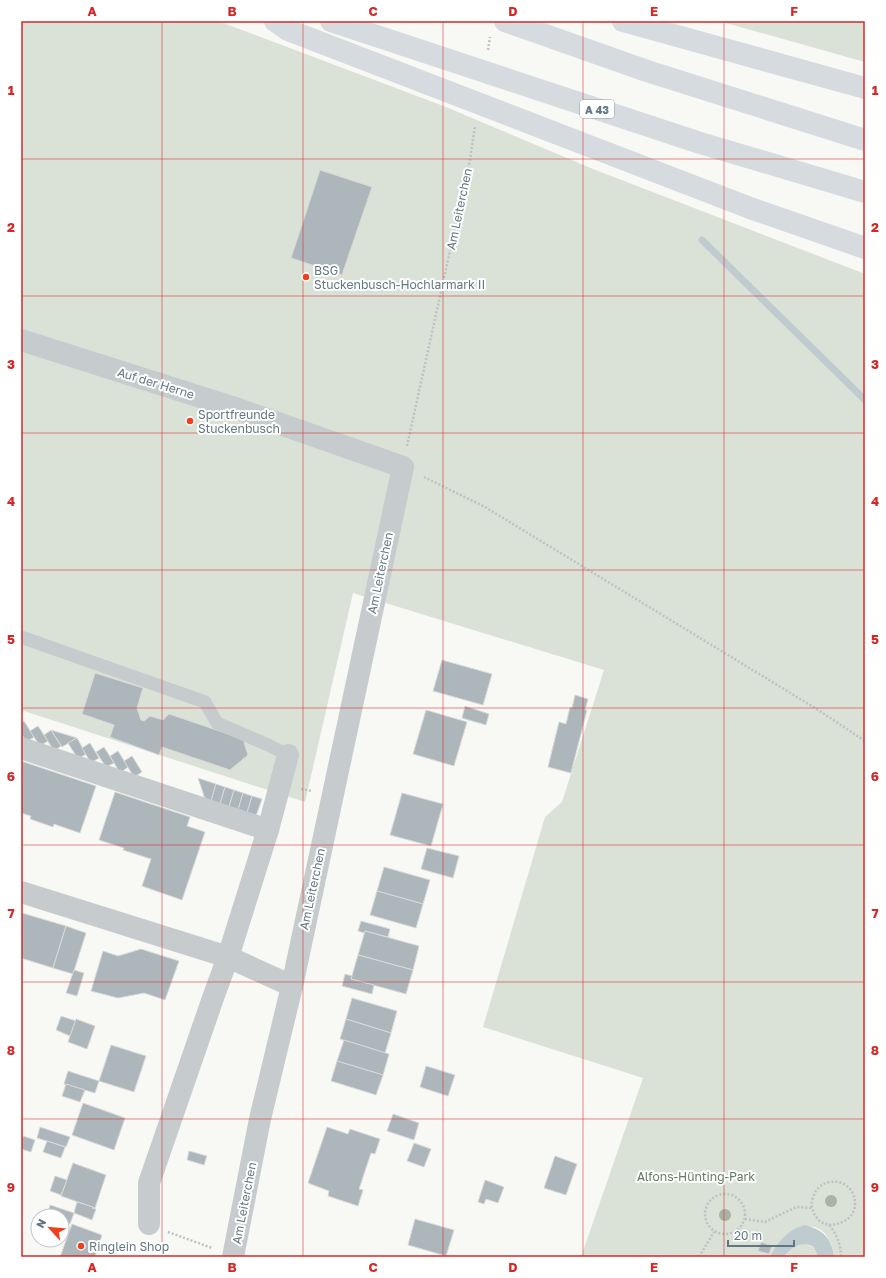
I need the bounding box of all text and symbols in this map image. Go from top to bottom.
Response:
text: A [87,3,97,19]
text: B [227,3,237,19]
text: C [368,3,378,19]
text: D [508,3,518,19]
text: E [650,3,658,19]
text: F [790,3,798,19]
text: 1 [8,82,15,98]
text: 1 [872,82,879,98]
road number: A 43 [580,100,614,118]
street label: Am Leiterchen [443,167,475,251]
text: 2 [7,219,15,235]
text: 2 [871,219,879,235]
place label: BSG Stuckenbusch-Hochlarmark II [314,263,485,292]
marker: BSG Stuckenbusch-Hochlarmark II [301,272,311,282]
text: 3 [7,356,15,372]
text: 3 [871,356,879,372]
street label: Auf der Herne [116,364,196,402]
place label: Sportfreunde Stuckenbusch [198,407,280,436]
marker: Sportfreunde Stuckenbusch [185,416,195,426]
text: 4 [7,493,15,509]
text: 4 [871,493,879,509]
street label: Am Leiterchen [364,531,396,615]
text: 5 [7,631,15,647]
text: 5 [871,631,879,647]
text: 6 [7,768,15,784]
text: 6 [871,768,879,784]
street label: Am Leiterchen [296,847,328,931]
text: 7 [7,905,15,921]
text: 7 [871,905,879,921]
text: 8 [7,1042,15,1058]
text: 8 [871,1042,879,1058]
street label: Am Leiterchen [229,1161,259,1245]
park label: Alfons-Hünting-Park [637,1169,755,1184]
text: 9 [7,1179,15,1195]
text: 9 [871,1179,879,1195]
north arrow [30,1208,70,1248]
text: N [33,1217,48,1230]
scale bar [728,1222,794,1248]
text: 20 m [734,1228,762,1243]
place label: Ringlein Shop [89,1239,169,1254]
marker: Ringlein Shop [76,1241,86,1251]
text: A [87,1259,97,1275]
text: B [227,1259,237,1275]
text: C [368,1259,378,1275]
text: D [508,1259,518,1275]
text: E [650,1259,658,1275]
text: F [790,1259,798,1275]

